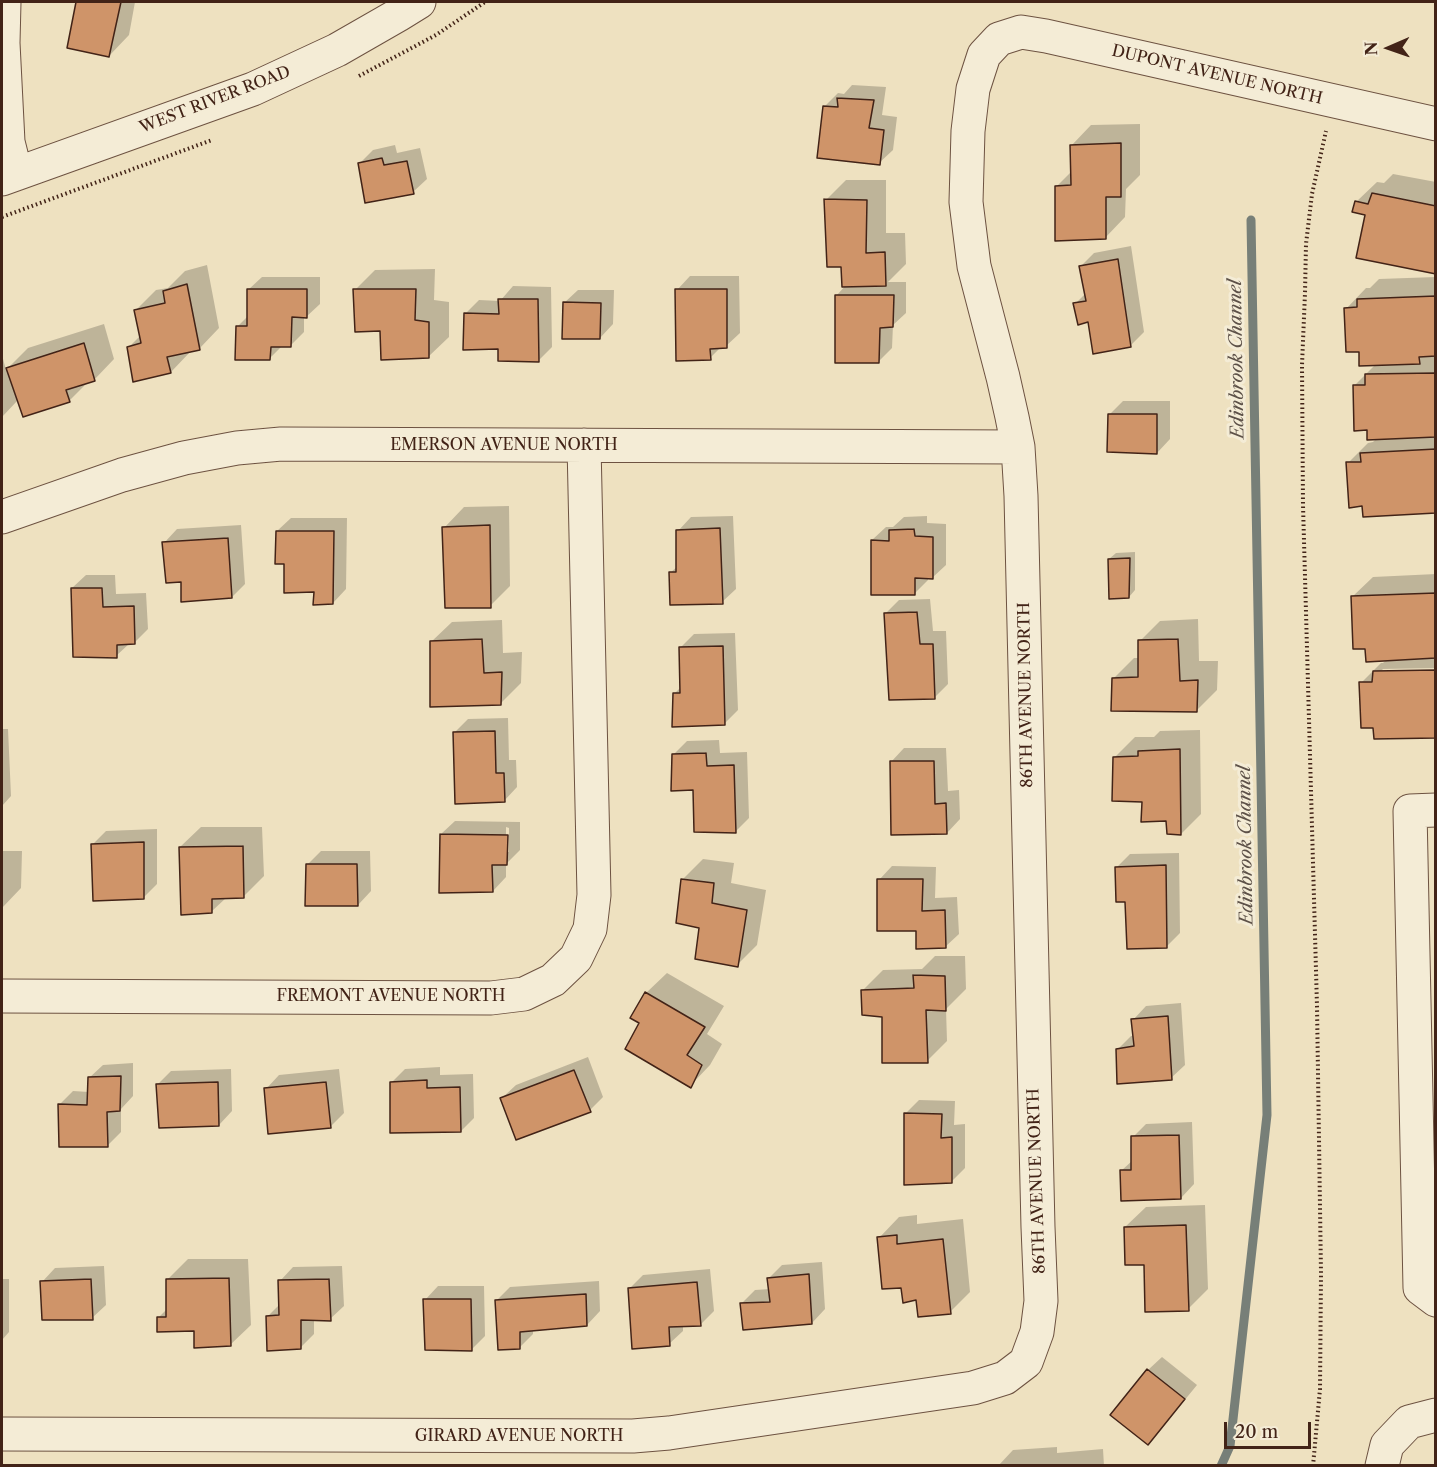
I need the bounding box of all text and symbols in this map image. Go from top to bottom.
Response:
north arrow [1359,18,1419,78]
street label: DUPONT AVENUE NORTH [1110,41,1324,109]
text: N [1361,41,1381,56]
street label: WEST RIVER ROAD [137,62,293,138]
water label: Edinbrook Channel [1225,279,1249,439]
street label: EMERSON AVENUE NORTH [390,435,618,455]
street label: 86TH AVENUE NORTH [1015,602,1037,788]
water label: Edinbrook Channel [1234,765,1258,925]
street label: FREMONT AVENUE NORTH [277,986,505,1006]
street label: 86TH AVENUE NORTH [1024,1088,1050,1274]
scale bar [1227,1410,1314,1448]
text: 20 m [1235,1421,1278,1443]
street label: GIRARD AVENUE NORTH [415,1426,623,1446]

